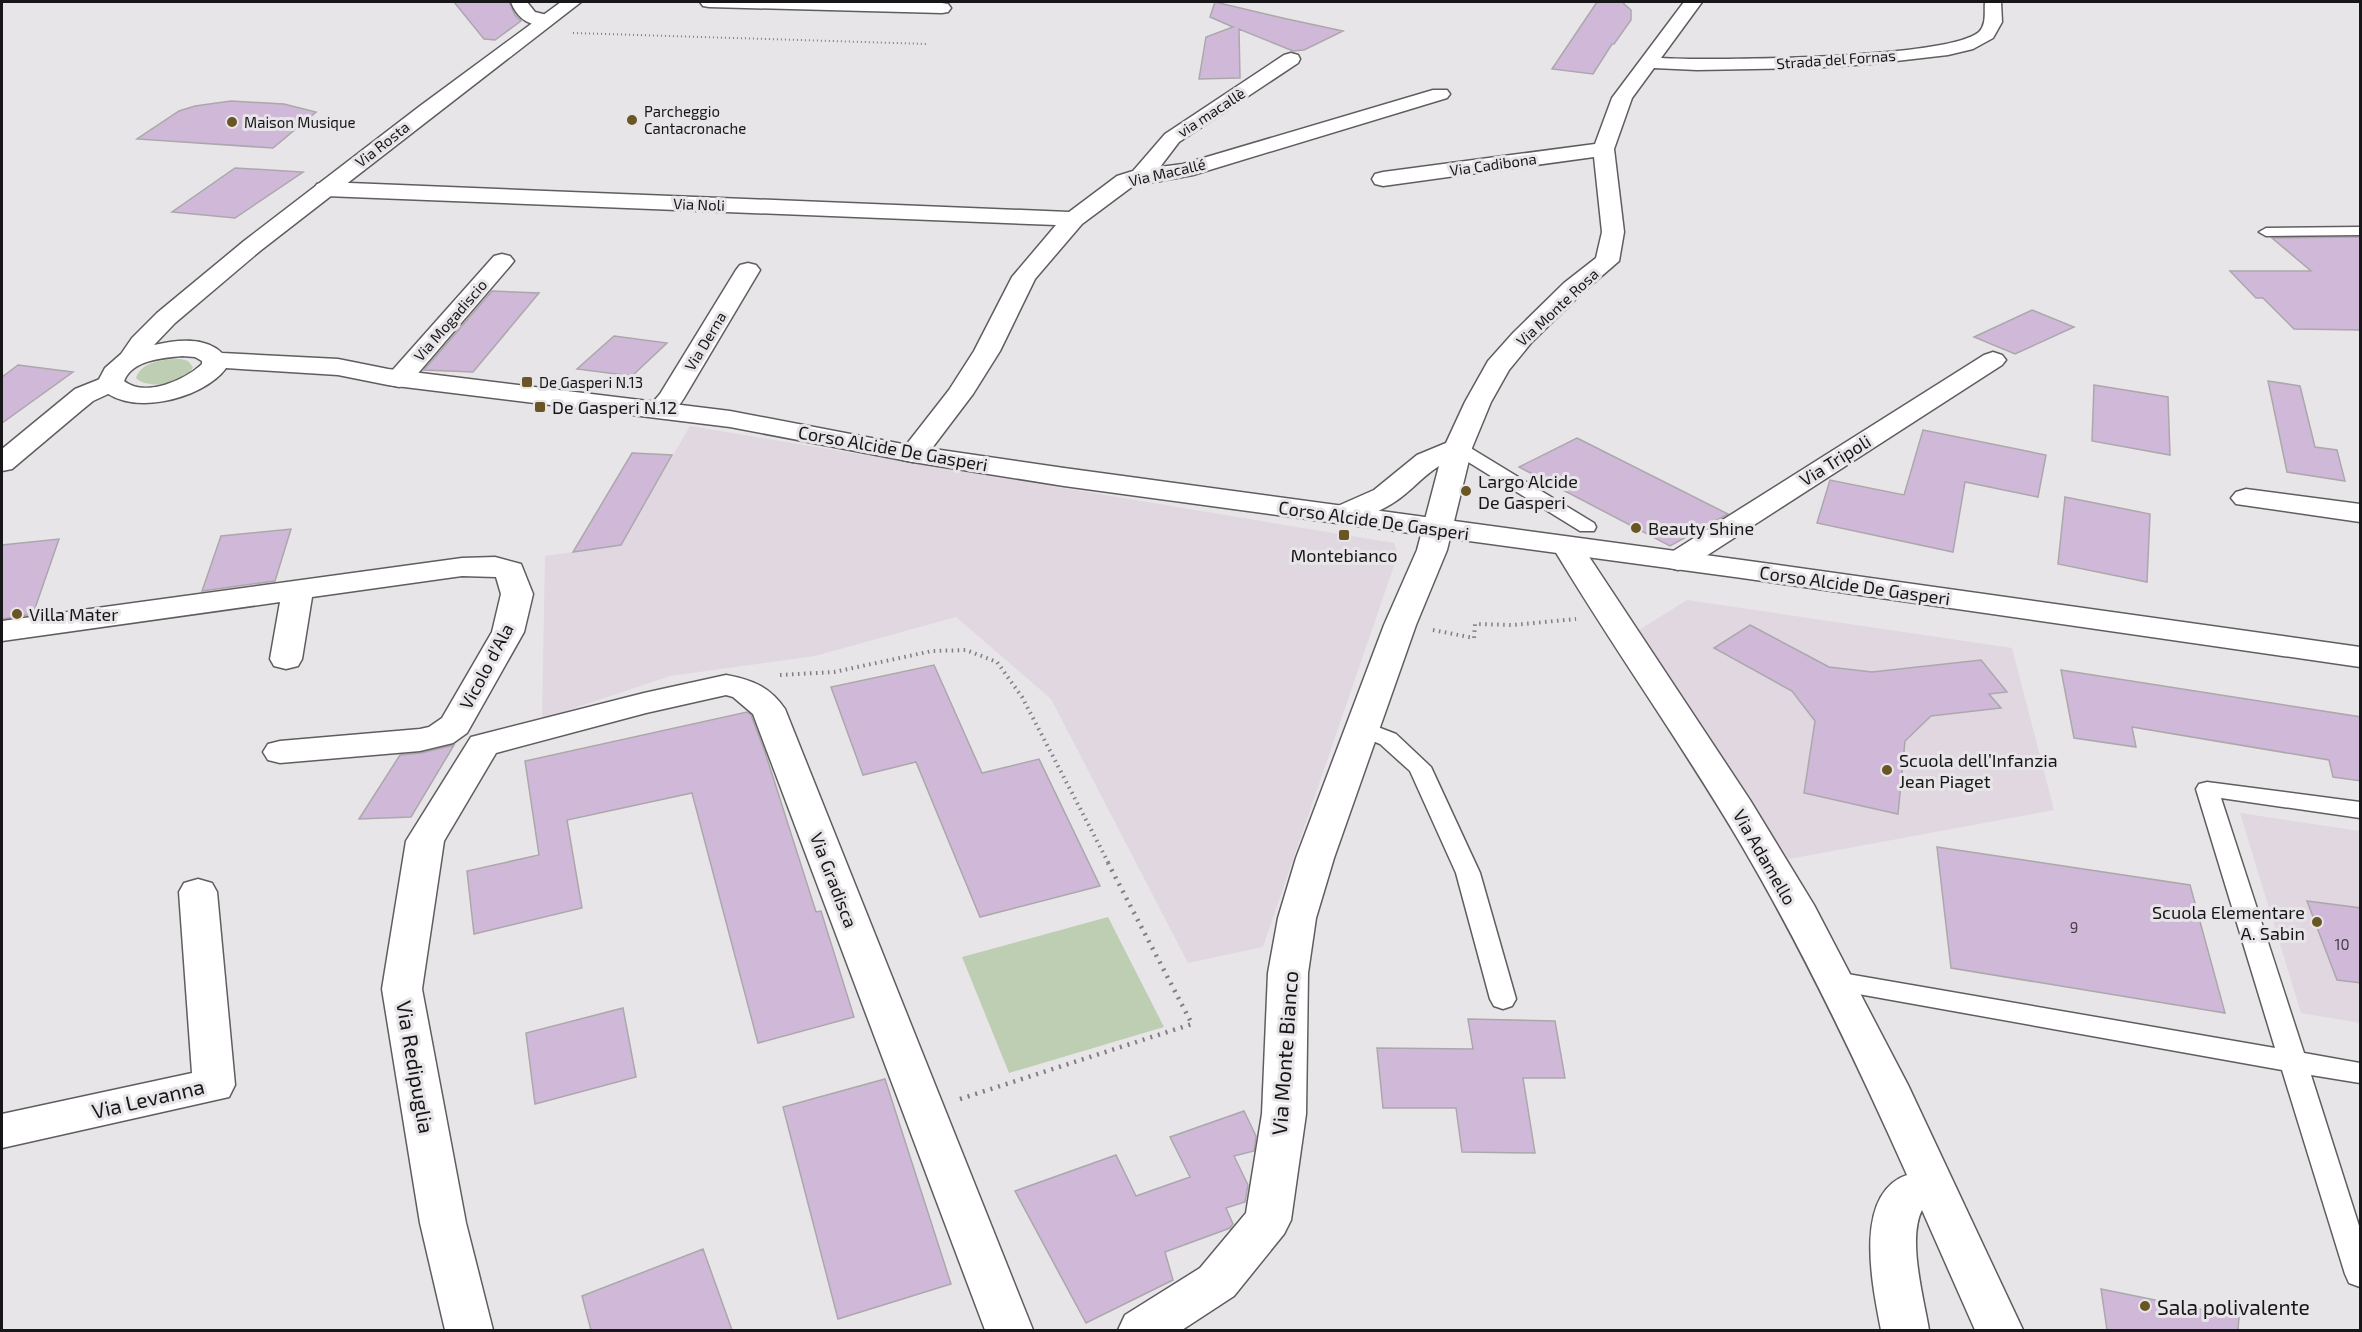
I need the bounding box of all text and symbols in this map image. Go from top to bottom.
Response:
street label: Strada del Fornas [1776,46,1896,72]
street label: via macallè [1174,83,1248,141]
place label: Parcheggio Cantacronache [644,102,746,137]
place label: Maison Musique [244,113,356,131]
marker: Parcheggio Cantacronache [625,113,639,127]
marker: Maison Musique [225,115,239,129]
street label: Via Rosta [351,117,413,171]
street label: Via Cadibona [1448,149,1538,179]
street label: Via Macallé [1127,154,1207,190]
street label: Via Noli [673,194,725,214]
street label: Via Monte Rosa [1512,264,1602,350]
street label: Via Mogadiscio [410,276,490,364]
street label: Via Derna [680,308,730,374]
place label: De Gasperi N.13 [539,373,643,391]
marker: De Gasperi N.13 [520,375,534,389]
place label: De Gasperi N.12 [552,396,677,418]
marker: De Gasperi N.12 [533,400,547,414]
street label: Corso Alcide De Gasperi [796,420,990,476]
street label: Via Tripoli [1795,430,1875,490]
place label: Largo Alcide De Gasperi [1478,470,1578,513]
marker: Largo Alcide De Gasperi [1459,484,1473,498]
street label: Corso Alcide De Gasperi [1277,496,1471,544]
place label: Beauty Shine [1648,517,1754,539]
marker: Beauty Shine [1629,521,1643,535]
marker: Montebianco [1337,528,1351,542]
place label: Montebianco [1291,544,1397,566]
street label: Corso Alcide De Gasperi [1758,561,1952,609]
place label: Villa Mater [29,603,118,625]
marker: Villa Mater [10,607,24,621]
street label: Vicolo d'Ala [454,619,518,713]
place label: Scuola dell’Infanzia Jean Piaget [1899,749,2058,792]
marker: Scuola dell’Infanzia Jean Piaget [1880,763,1894,777]
street label: Via Adamello [1729,805,1801,909]
street label: Via Gradisca [806,829,862,931]
place label: Scuola Elementare A. Sabin [2152,901,2305,944]
marker: Scuola Elementare A. Sabin [2310,915,2324,929]
house number: 9 [2070,918,2078,936]
house number: 10 [2334,935,2350,953]
street label: Via Monte Bianco [1266,970,1302,1136]
street label: Via Redipuglia [392,999,440,1135]
street label: Via Levanna [89,1073,207,1123]
place label: Sala polivalente [2157,1294,2310,1319]
marker: Sala polivalente [2138,1299,2152,1313]

